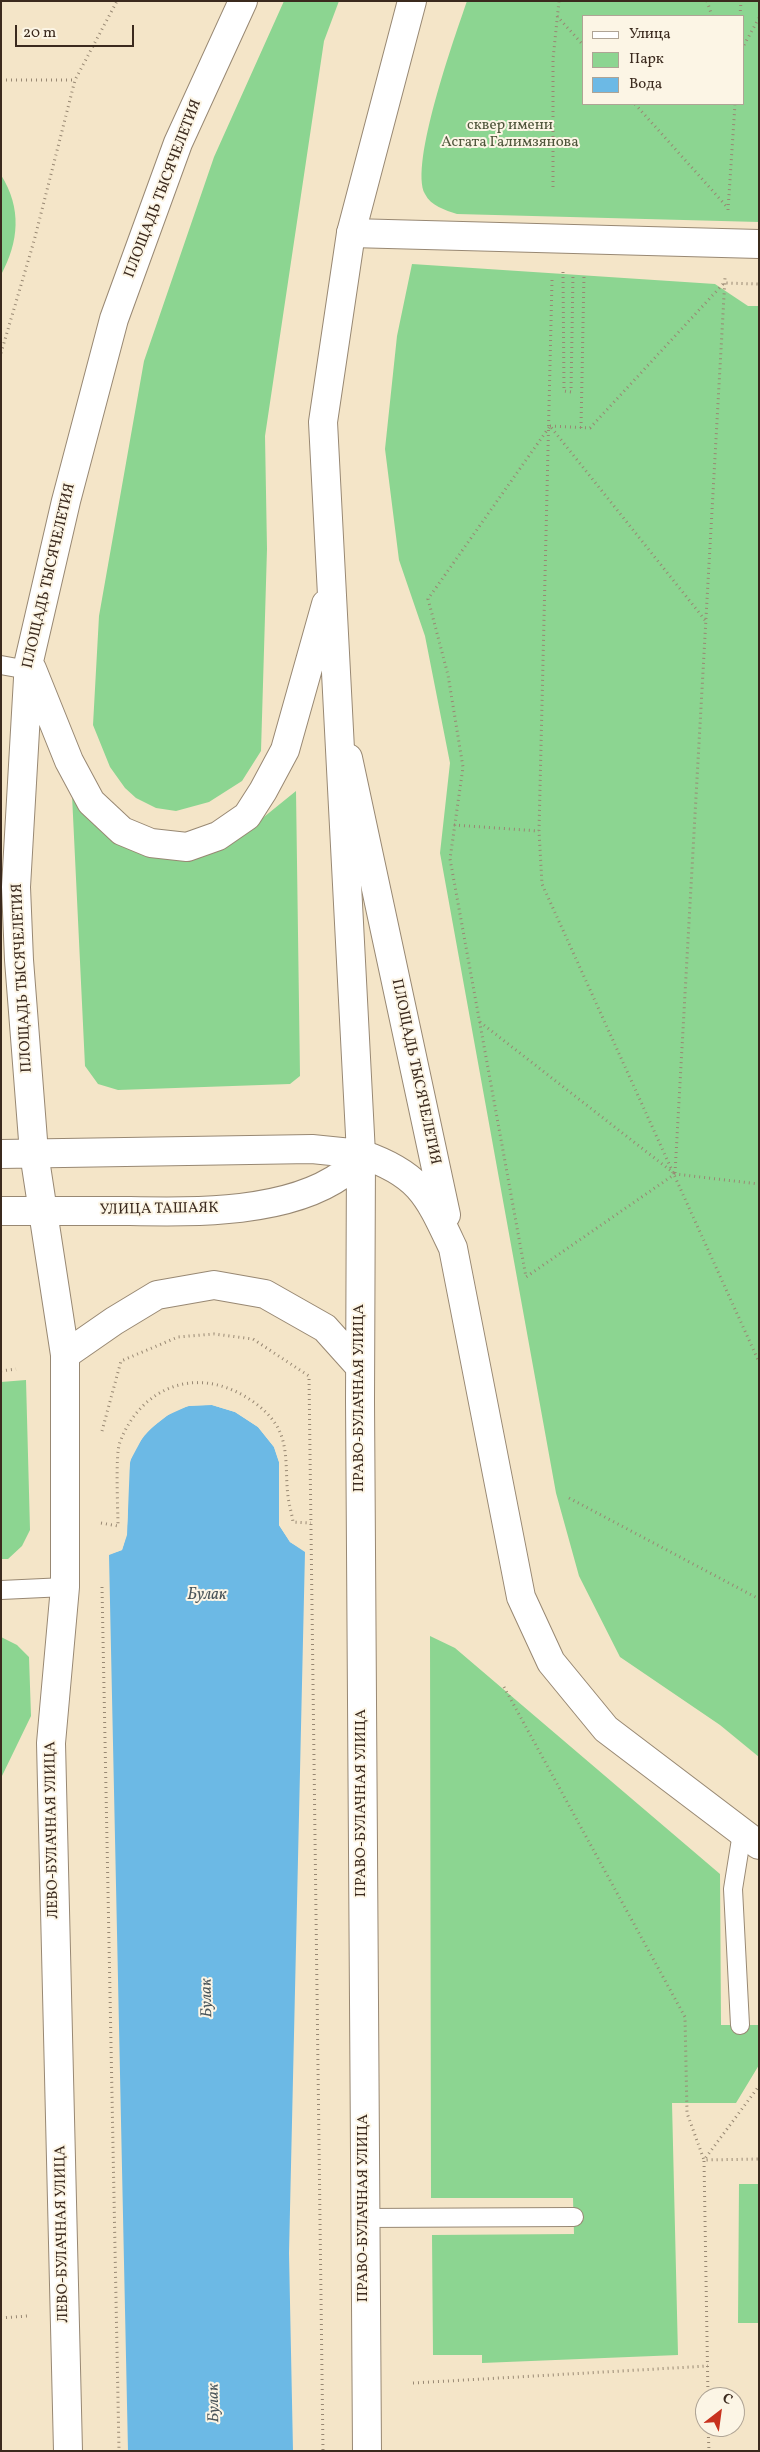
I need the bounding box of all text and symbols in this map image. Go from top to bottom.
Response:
scale bar [18,15,136,47]
legend [582,15,745,105]
text: 20 m [23,23,56,44]
text: Улица [629,24,671,45]
text: Парк [629,49,664,70]
text: Вода [629,74,662,95]
street label: ПЛОЩАДЬ ТЫСЯЧЕЛЕТИЯ [122,97,206,281]
park label: сквер имени Асгата Галимзянова [441,117,579,152]
street label: ПЛОЩАДЬ ТЫСЯЧЕЛЕТИЯ [20,482,80,670]
street label: ПЛОЩАДЬ ТЫСЯЧЕЛЕТИЯ [9,883,37,1073]
street label: ПЛОЩАДЬ ТЫСЯЧЕЛЕТИЯ [386,977,444,1167]
street label: УЛИЦА ТАШАЯК [99,1200,219,1220]
street label: ПРАВО-БУЛАЧНАЯ УЛИЦА [351,1304,369,1492]
water label: Булак [188,1586,226,1606]
street label: ПРАВО-БУЛАЧНАЯ УЛИЦА [353,1709,371,1897]
street label: ЛЕВО-БУЛАЧНАЯ УЛИЦА [42,1741,64,1919]
water label: Булак [198,1978,218,2018]
street label: ПРАВО-БУЛАЧНАЯ УЛИЦА [355,2114,373,2302]
street label: ЛЕВО-БУЛАЧНАЯ УЛИЦА [52,2145,74,2323]
water label: Булак [205,2383,225,2423]
north arrow [695,2387,745,2437]
text: С [719,2389,736,2410]

